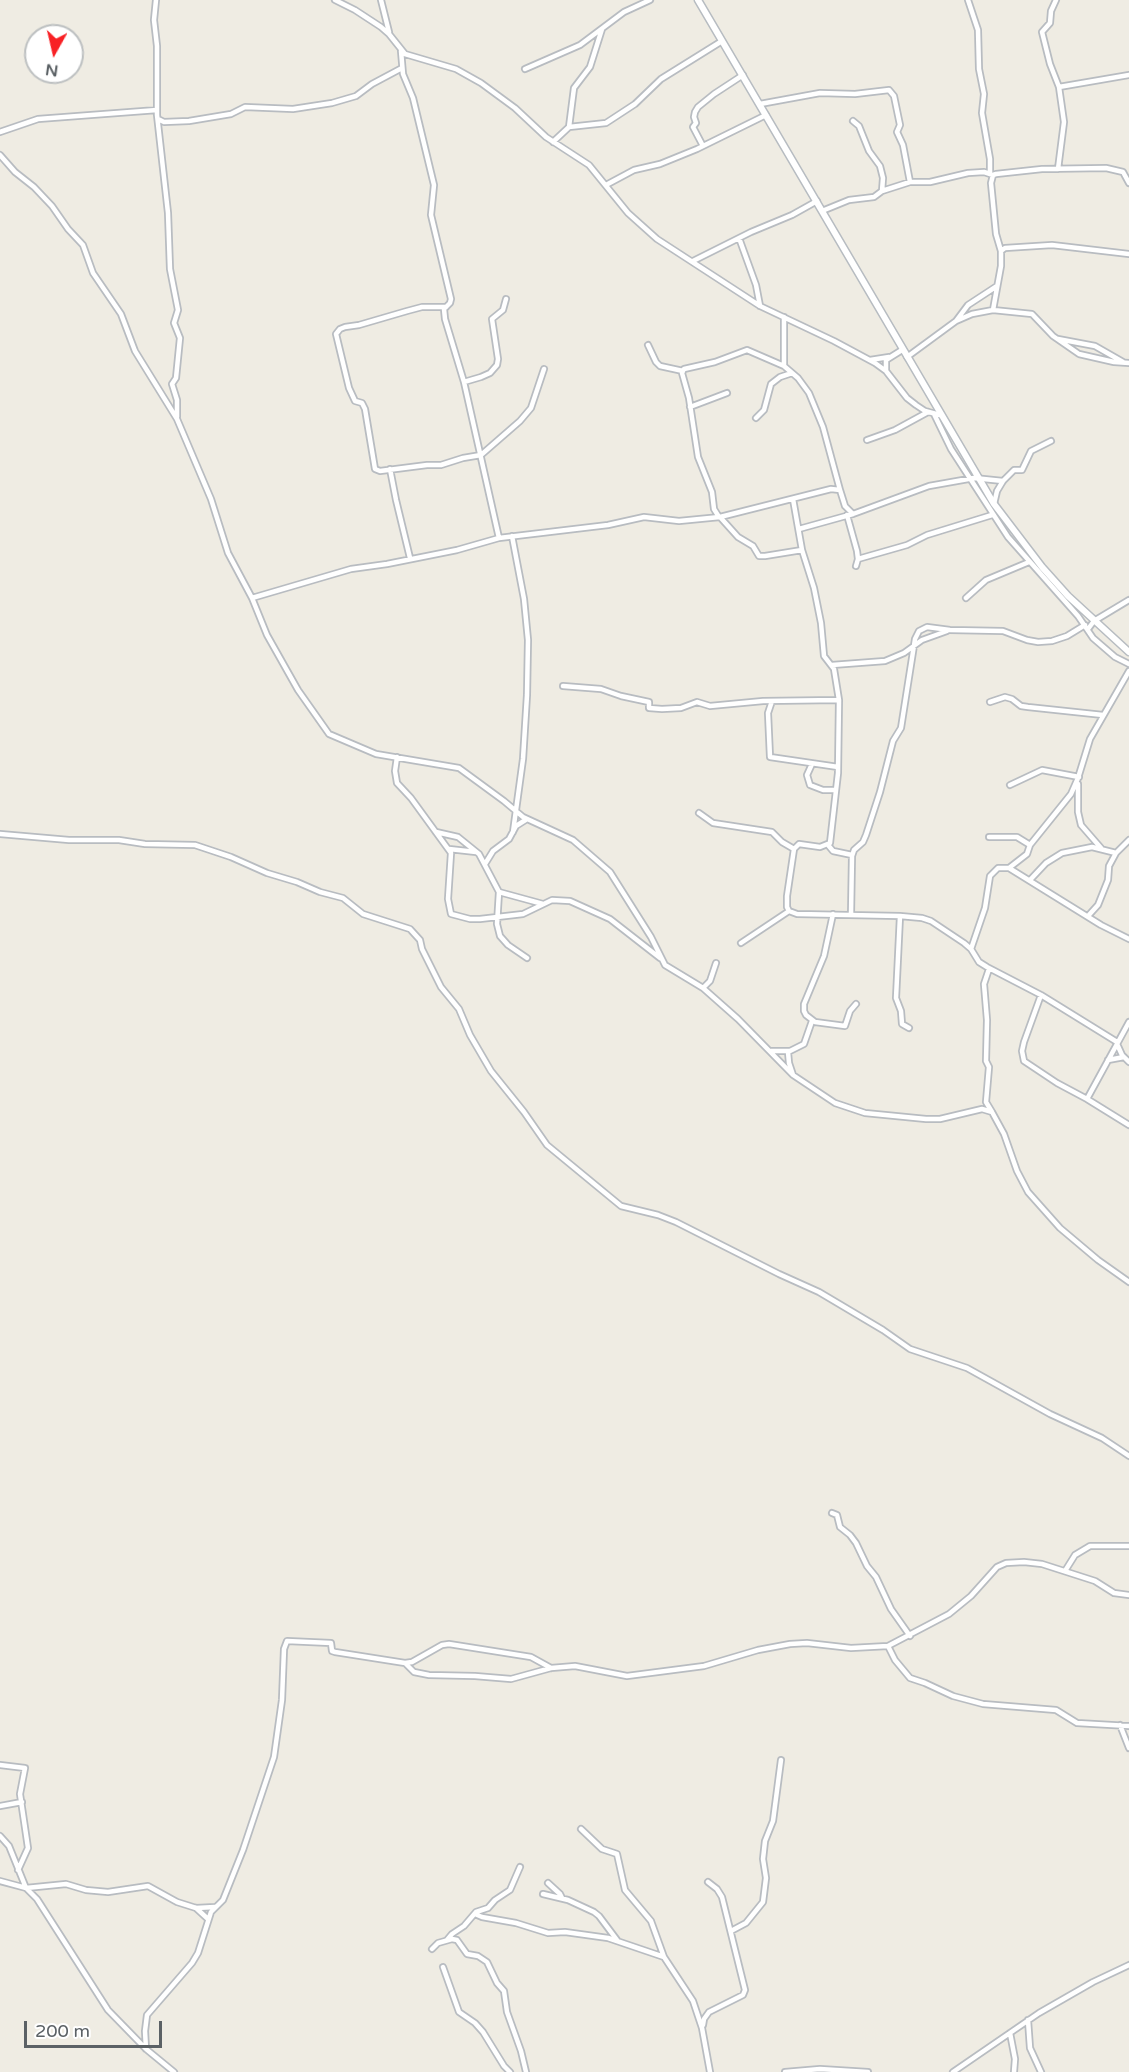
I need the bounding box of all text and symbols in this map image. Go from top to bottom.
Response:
north arrow [24,24,84,84]
text: N [44,59,60,81]
scale bar [27,2009,165,2047]
text: 200 m [35,2020,90,2042]

